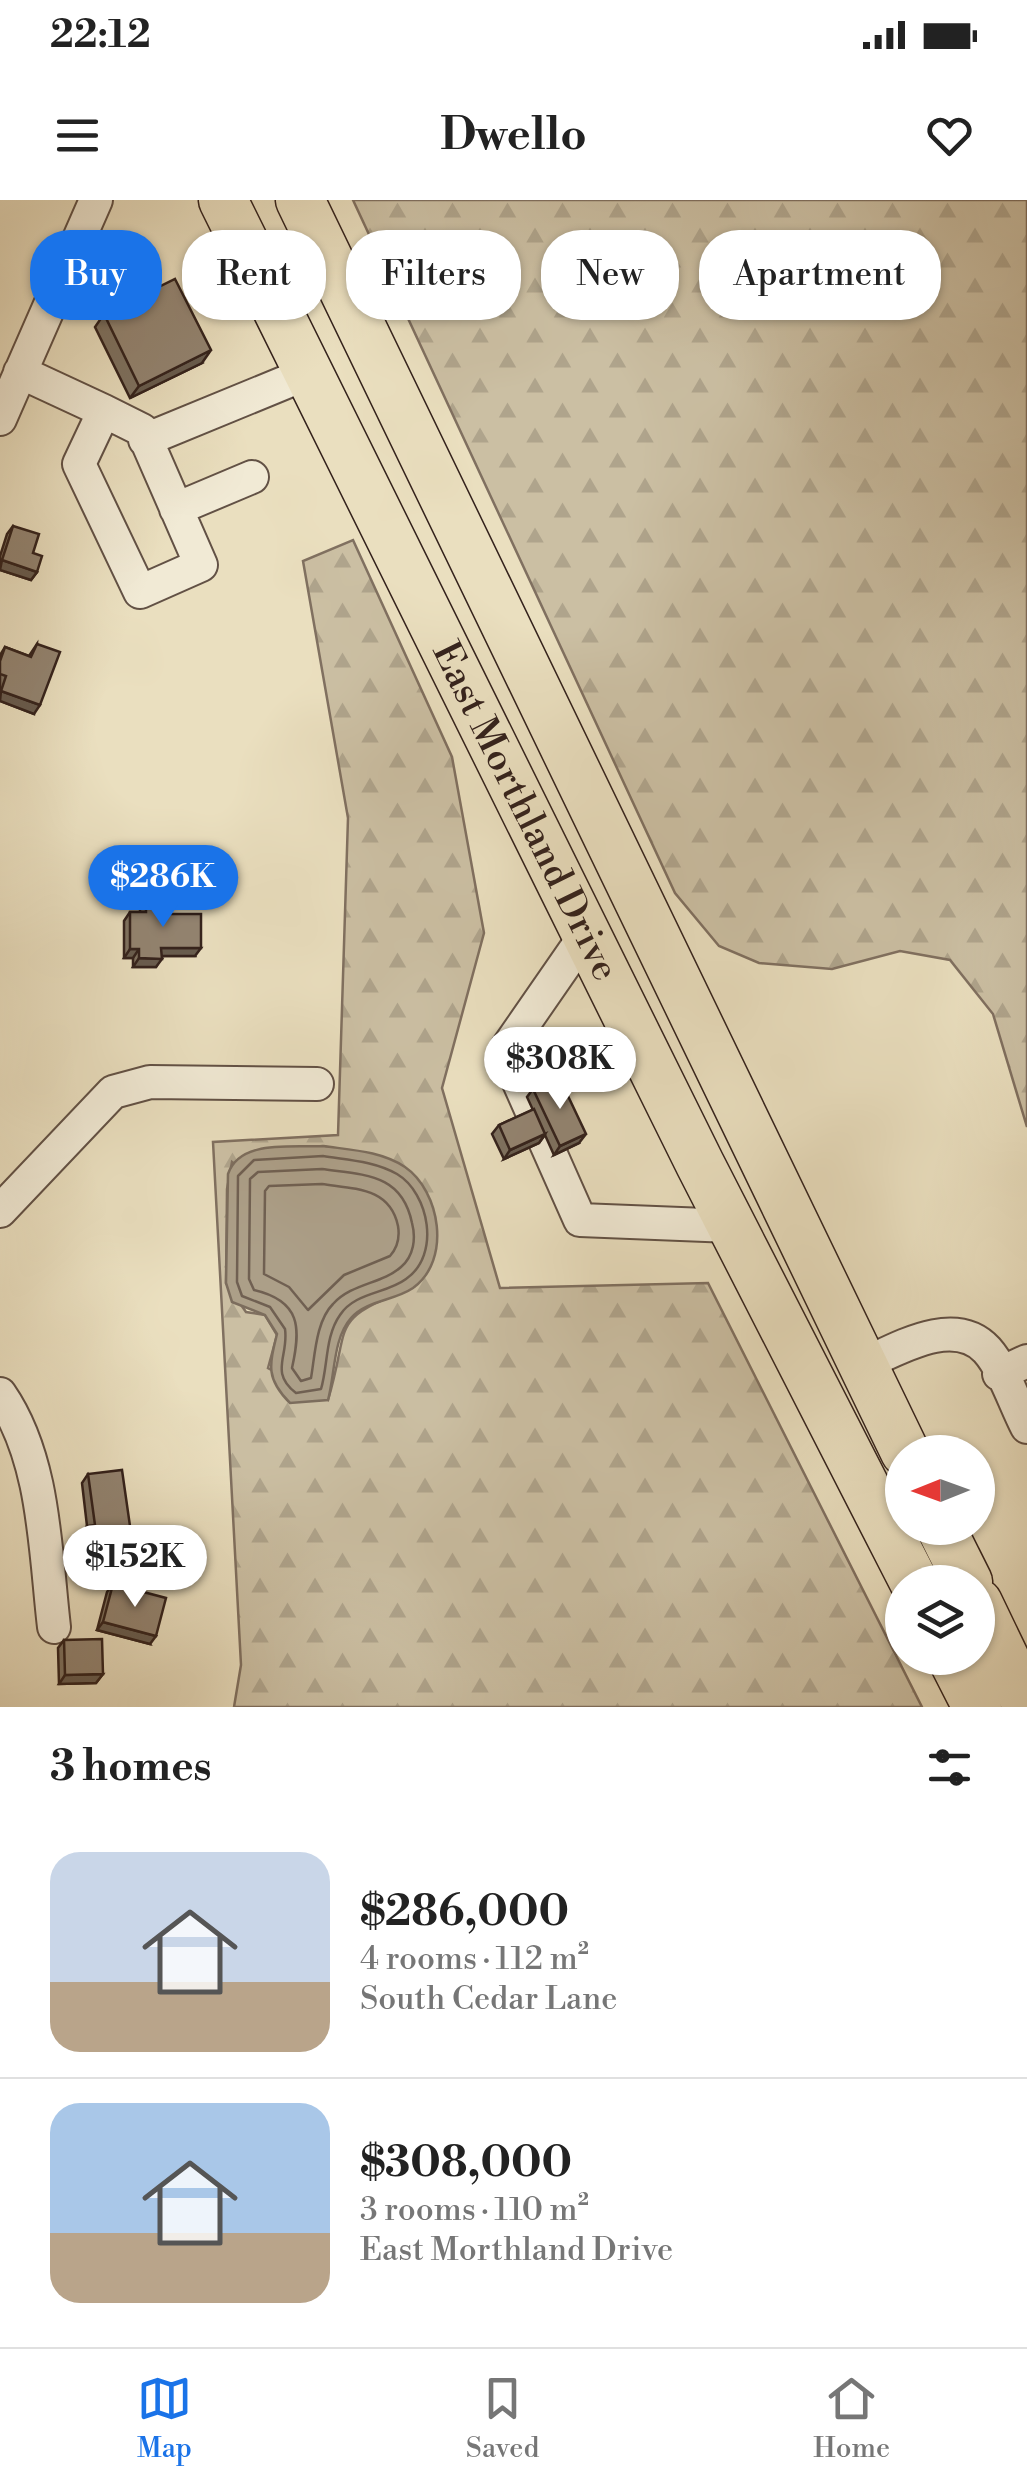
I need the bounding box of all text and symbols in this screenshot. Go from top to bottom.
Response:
text: 22:12 [50,12,151,59]
text: Dwello [440,107,587,164]
icon: menu [50,108,105,163]
icon: heart [922,108,977,163]
chip: Buy [30,230,162,320]
chip: Rent [182,230,326,320]
chip: Filters [346,230,521,320]
chip: New [541,230,679,320]
chip: Apartment [699,230,941,320]
street label: East Morthland Drive [422,634,629,988]
pin: $286K [93,845,233,930]
text: $286K [110,857,216,897]
pin: $308K [490,1027,630,1112]
text: $308K [506,1039,614,1079]
north arrow [885,1435,995,1545]
map controls [885,1435,995,1675]
pin: $152K [65,1525,205,1610]
text: $152K [85,1537,185,1577]
button: layers [885,1565,995,1675]
icon: filters [922,1740,977,1795]
text: 3 homes [50,1741,212,1794]
text: $286,000 [360,1886,569,1939]
icon: home [130,1892,250,2012]
text: 4 rooms · 112 m² [360,1939,589,1979]
text: South Cedar Lane [360,1979,618,2019]
text: $308,000 [360,2137,572,2190]
icon: home [130,2143,250,2263]
text: 3 rooms · 110 m² [360,2190,589,2230]
text: East Morthland Drive [360,2230,673,2270]
tab: Map [137,2371,192,2466]
tab: Saved [466,2371,539,2466]
tab: Home [813,2371,890,2466]

